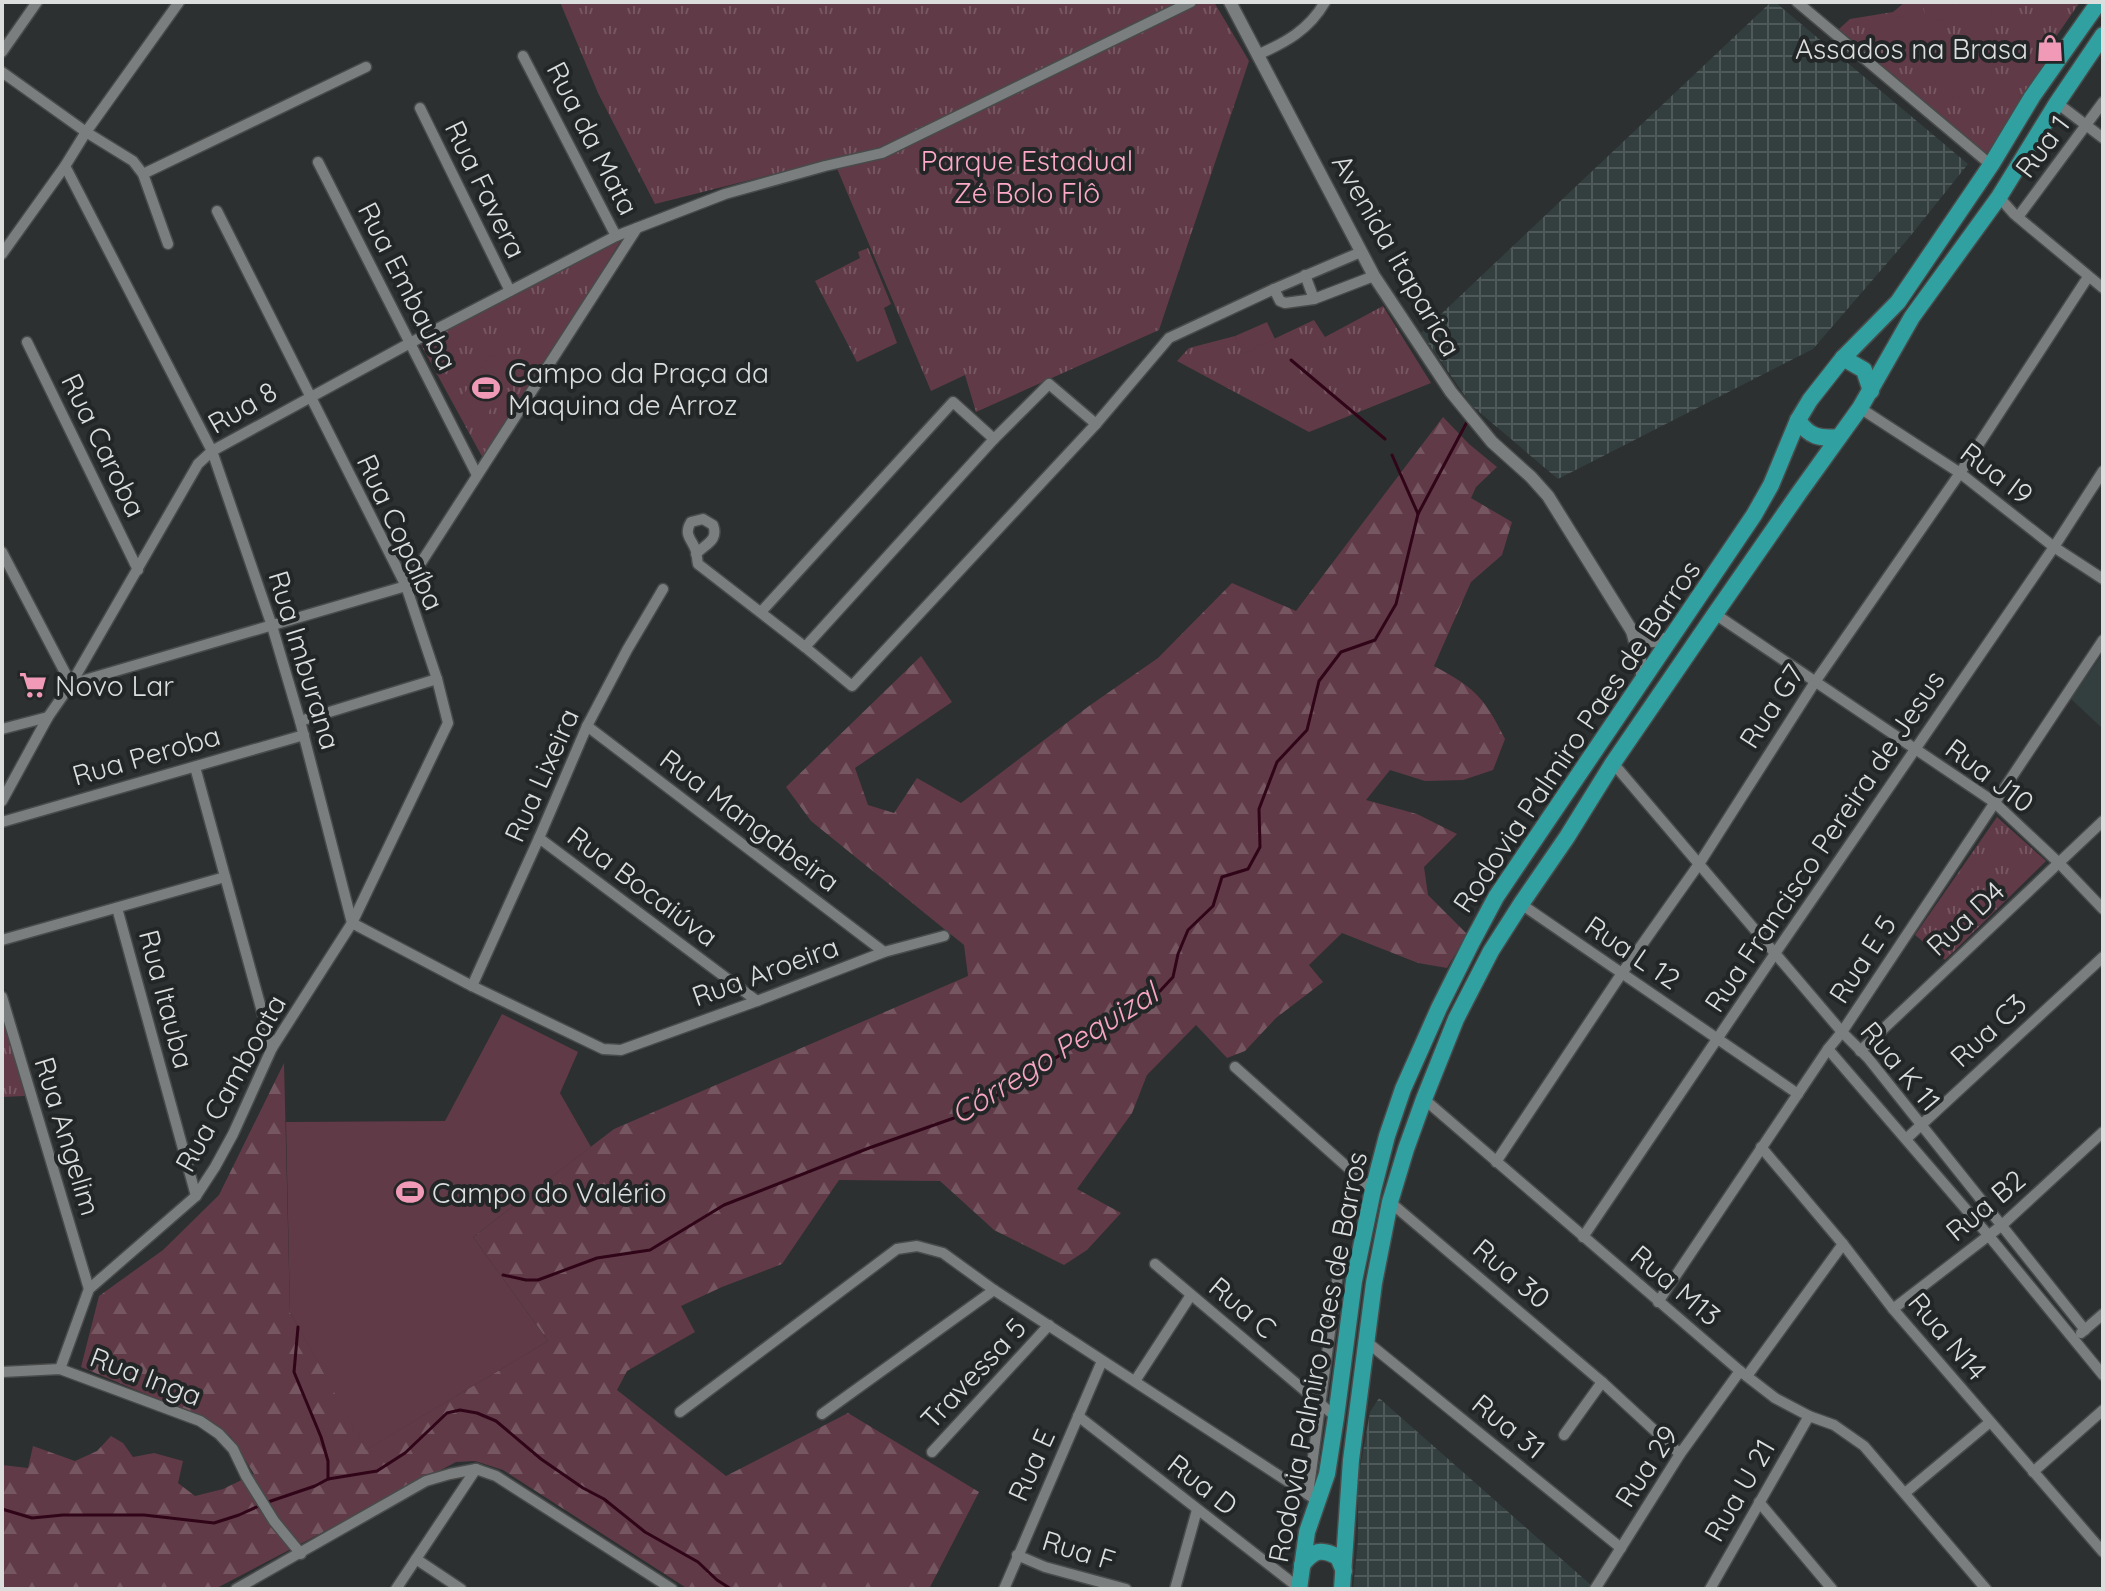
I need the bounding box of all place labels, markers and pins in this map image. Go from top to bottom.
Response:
place label: Assados na Brasa [1795,31,2028,66]
shop icon: Assados na Brasa [2035,33,2065,63]
place label: Campo da Praça da Maquina de Arroz [508,355,769,422]
sports icon: Campo da Praça da Maquina de Arroz [471,373,501,403]
place label: Novo Lar [55,668,174,703]
supermarket icon: Novo Lar [18,670,48,700]
place label: Campo do Valério [432,1175,667,1210]
sports icon: Campo do Valério [395,1177,425,1207]

